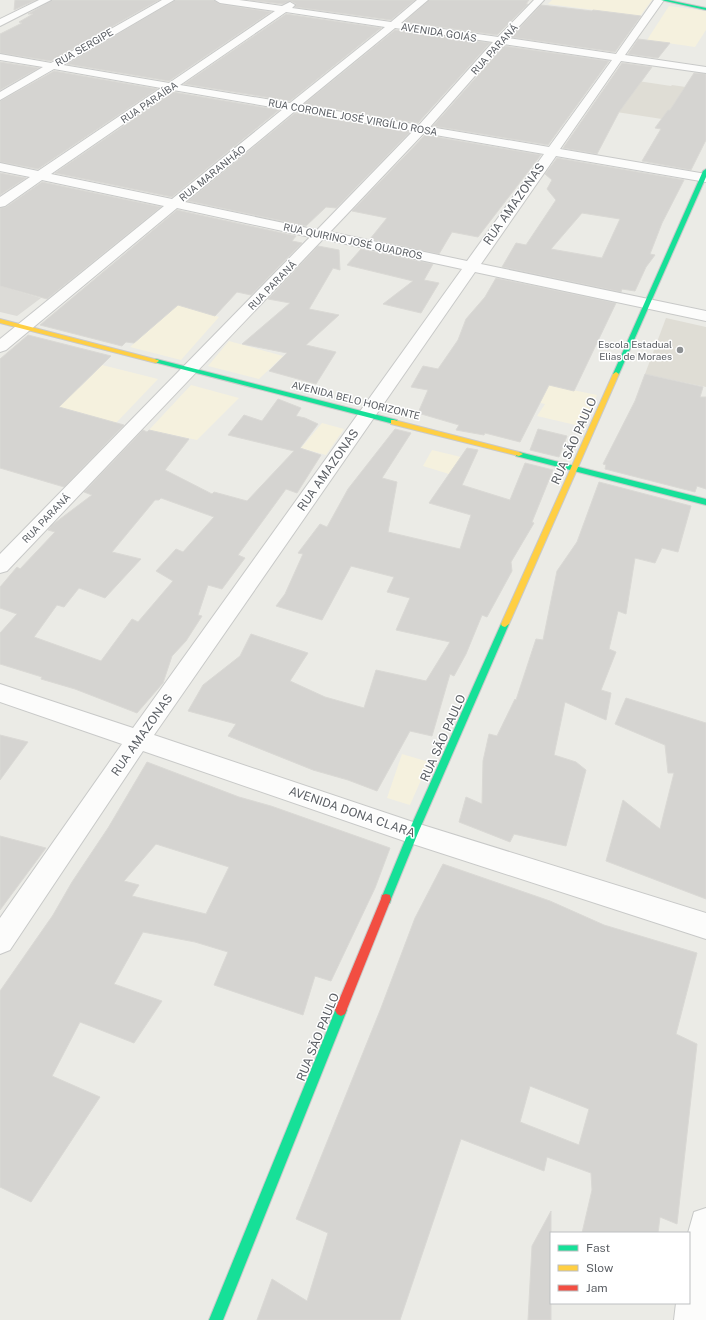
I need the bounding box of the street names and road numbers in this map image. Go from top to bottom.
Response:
street label: AVENIDA GOIÁS [400,20,478,44]
street label: RUA PARANÁ [468,21,520,77]
street label: RUA SERGIPE [53,26,115,68]
street label: RUA PARAÍBA [118,79,180,125]
street label: RUA CORONEL JOSÉ VIRGÍLIO ROSA [267,96,439,138]
street label: RUA MARANHÃO [176,143,248,203]
street label: RUA AMAZONAS [480,160,548,248]
street label: RUA QUIRINO JOSÉ QUADROS [282,220,424,262]
street label: RUA PARANÁ [245,258,299,312]
street label: AVENIDA BELO HORIZONTE [291,378,421,422]
street label: RUA SÃO PAULO [549,395,600,487]
street label: RUA AMAZONAS [294,426,362,514]
street label: RUA PARANÁ [19,491,73,545]
street label: RUA AMAZONAS [108,691,176,779]
street label: RUA SÃO PAULO [418,692,469,784]
street label: AVENIDA DONA CLARA [287,784,418,840]
street label: RUA SÃO PAULO [294,991,342,1083]

